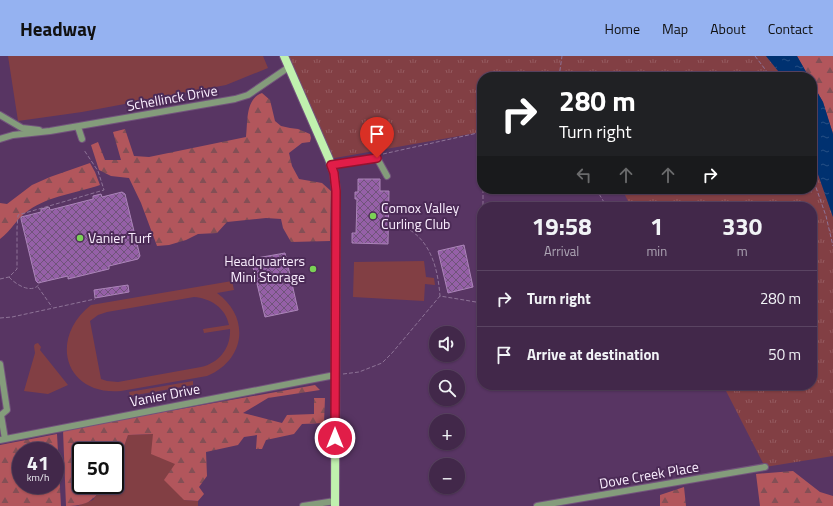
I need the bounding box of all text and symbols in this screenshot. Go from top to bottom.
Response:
text: Headway [20,14,96,43]
text: Home [605,18,640,39]
text: Map [662,18,688,39]
text: About [710,18,746,39]
text: Contact [768,18,813,39]
street label: Schellinck Drive [125,79,219,116]
text: 280 m [559,79,636,122]
icon: right [493,88,545,140]
pin [360,117,394,158]
text: Turn right [559,118,632,145]
icon: arrive [366,123,388,145]
icon: left [573,164,595,186]
icon: ahead [615,164,637,186]
icon: ahead [657,164,679,186]
icon: right [699,164,721,186]
place label: Comox Valley Curling Club [381,197,459,234]
text: 19:58 [532,208,592,244]
text: 1 [650,208,664,244]
text: 330 [722,208,762,244]
marker: Comox Valley Curling Club [368,211,378,221]
place label: Vanier Turf [88,227,152,248]
marker: Vanier Turf [75,233,85,243]
text: Arrival [544,241,579,261]
text: min [646,241,667,261]
text: m [737,241,748,261]
place label: Headquarters Mini Storage [224,250,305,287]
marker: Headquarters Mini Storage [308,264,318,274]
text: Turn right [527,287,591,310]
text: 280 m [760,287,801,310]
icon: right [493,288,515,310]
map controls [429,326,465,494]
button: sound [429,326,465,362]
text: Arrive at destination [527,343,660,366]
text: 50 m [768,343,801,366]
icon: arrive [493,344,515,366]
button: search [429,370,465,406]
street label: Vanier Drive [128,377,202,412]
button: + [429,414,465,450]
position arrow [314,417,356,459]
speed limit sign: 50 [72,442,124,494]
text: 41 [27,447,49,478]
street label: Dove Creek Place [597,455,700,494]
button: − [429,458,465,494]
text: km/h [27,470,49,485]

